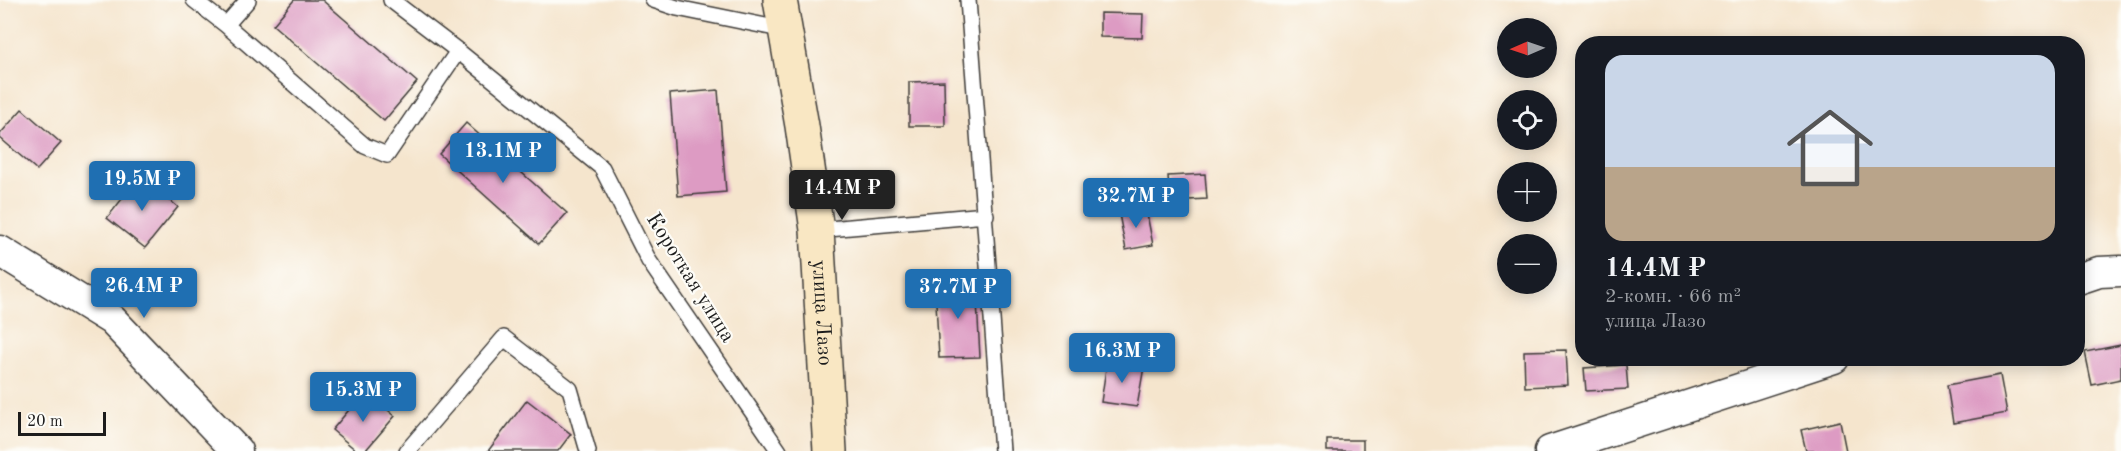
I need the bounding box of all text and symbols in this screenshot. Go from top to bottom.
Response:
north arrow [1497,18,1557,78]
map controls [1497,18,1557,294]
button: locate [1497,90,1557,150]
icon: home [1776,94,1884,202]
pin: 13.1M ₽ [448,133,558,184]
text: 13.1M ₽ [464,142,542,162]
pin: 19.5M ₽ [87,161,197,212]
button: + [1497,162,1557,222]
text: 19.5M ₽ [103,170,181,190]
pin: 14.4M ₽ [787,170,897,221]
pin: 32.7M ₽ [1081,178,1191,229]
text: 14.4M ₽ [803,179,881,199]
text: 32.7M ₽ [1097,187,1175,207]
street label: Короткая улица [642,210,738,346]
button: − [1497,234,1557,294]
text: 14.4M ₽ [1605,256,1706,282]
street label: улица Лазо [808,259,835,366]
pin: 26.4M ₽ [89,268,199,319]
pin: 37.7M ₽ [903,269,1013,320]
text: 26.4M ₽ [105,277,183,297]
text: 37.7M ₽ [919,278,997,298]
text: 2-комн. · 66 m² [1605,287,1741,307]
text: улица Лазо [1605,312,1706,332]
pin: 16.3M ₽ [1067,333,1177,384]
text: 16.3M ₽ [1083,342,1161,362]
pin: 15.3M ₽ [308,372,418,423]
text: 15.3M ₽ [324,381,402,401]
scale bar [18,409,106,436]
text: 20 m [27,414,63,430]

